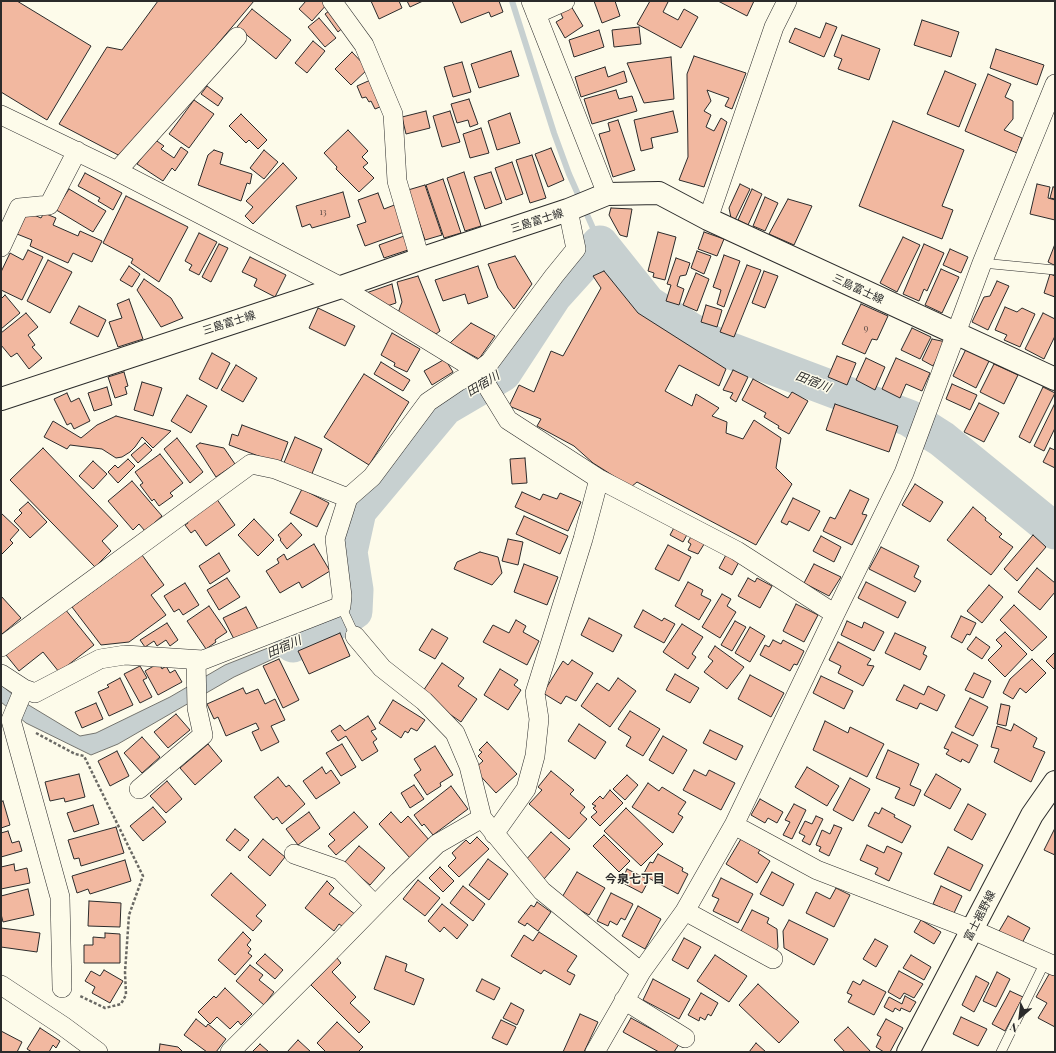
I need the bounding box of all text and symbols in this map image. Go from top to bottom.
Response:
street label: 三島富士線 [509,206,565,236]
house number: 13 [319,207,327,217]
street label: 三島富士線 [830,271,886,307]
street label: 三島富士線 [201,308,257,338]
house number: 9 [864,323,868,333]
water label: 田宿川 [464,369,502,399]
water label: 田宿川 [794,369,832,395]
water label: 田宿川 [265,633,303,661]
district label: 今泉七丁目 [605,872,665,886]
street label: 富士裾野線 [962,889,998,943]
north arrow [1000,997,1040,1037]
text: N [1007,1020,1021,1037]

